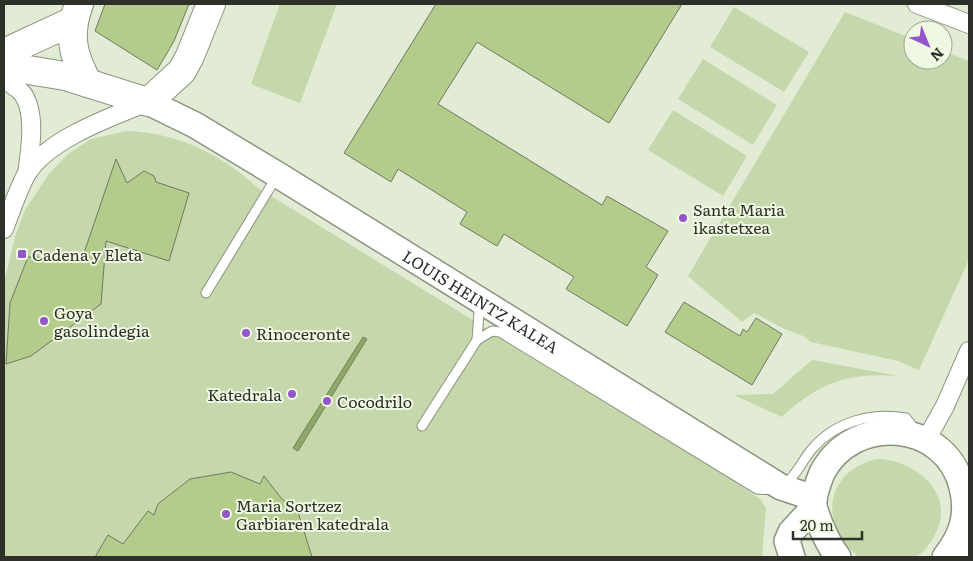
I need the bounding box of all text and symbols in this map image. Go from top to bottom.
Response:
north arrow [903,20,953,70]
text: N [926,44,949,67]
place label: Santa Maria ikastetxea [693,197,785,239]
marker: Santa Maria ikastetxea [677,212,689,224]
place label: Cadena y Eleta [32,242,143,266]
street label: LOUIS HEINTZ KALEA [398,243,564,358]
marker: Cadena y Eleta [16,248,28,260]
place label: Goya gasolindegia [54,300,150,342]
marker: Goya gasolindegia [38,315,50,327]
place label: Rinoceronte [256,321,350,345]
marker: Rinoceronte [240,327,252,339]
place label: Katedrala [207,382,282,406]
marker: Katedrala [286,388,298,400]
place label: Cocodrilo [337,389,412,413]
marker: Cocodrilo [321,395,333,407]
place label: Maria Sortzez Garbiaren katedrala [236,493,389,535]
marker: Maria Sortzez Garbiaren katedrala [220,508,232,520]
scale bar [793,508,862,540]
text: 20 m [800,513,834,536]

